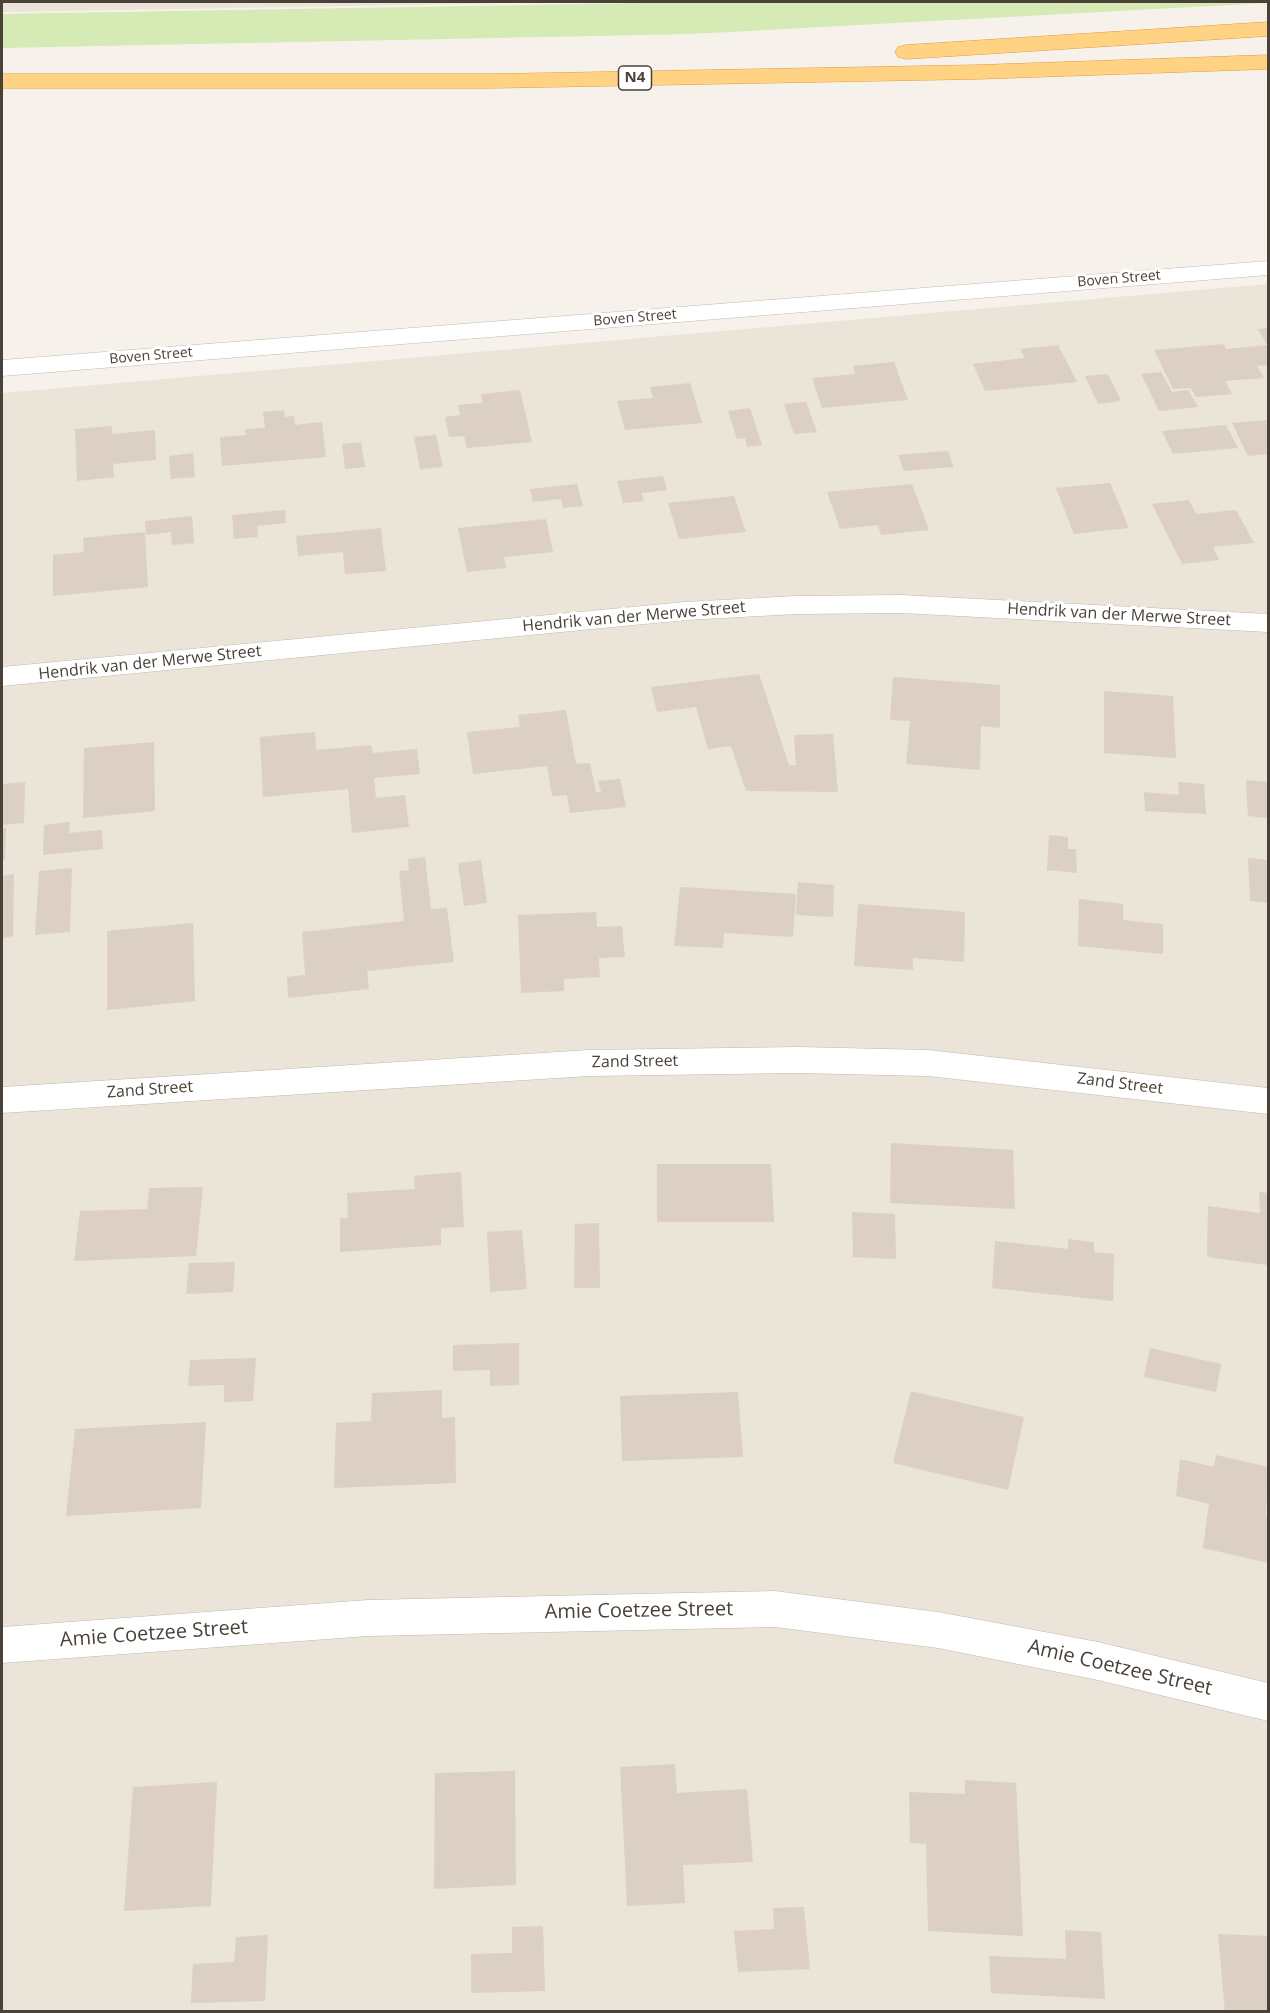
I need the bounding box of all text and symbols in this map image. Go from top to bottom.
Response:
road number: N4 [618,66,652,90]
street label: Boven Street [1077,267,1161,291]
street label: Boven Street [593,306,677,330]
street label: Boven Street [109,344,193,368]
street label: Hendrik van der Merwe Street [522,598,746,636]
street label: Hendrik van der Merwe Street [1007,600,1231,630]
street label: Hendrik van der Merwe Street [38,642,262,684]
street label: Zand Street [592,1052,678,1072]
street label: Zand Street [1076,1069,1164,1099]
street label: Zand Street [106,1077,194,1103]
street label: Amie Coetzee Street [545,1597,733,1625]
street label: Amie Coetzee Street [59,1615,249,1653]
street label: Amie Coetzee Street [1025,1635,1215,1701]

